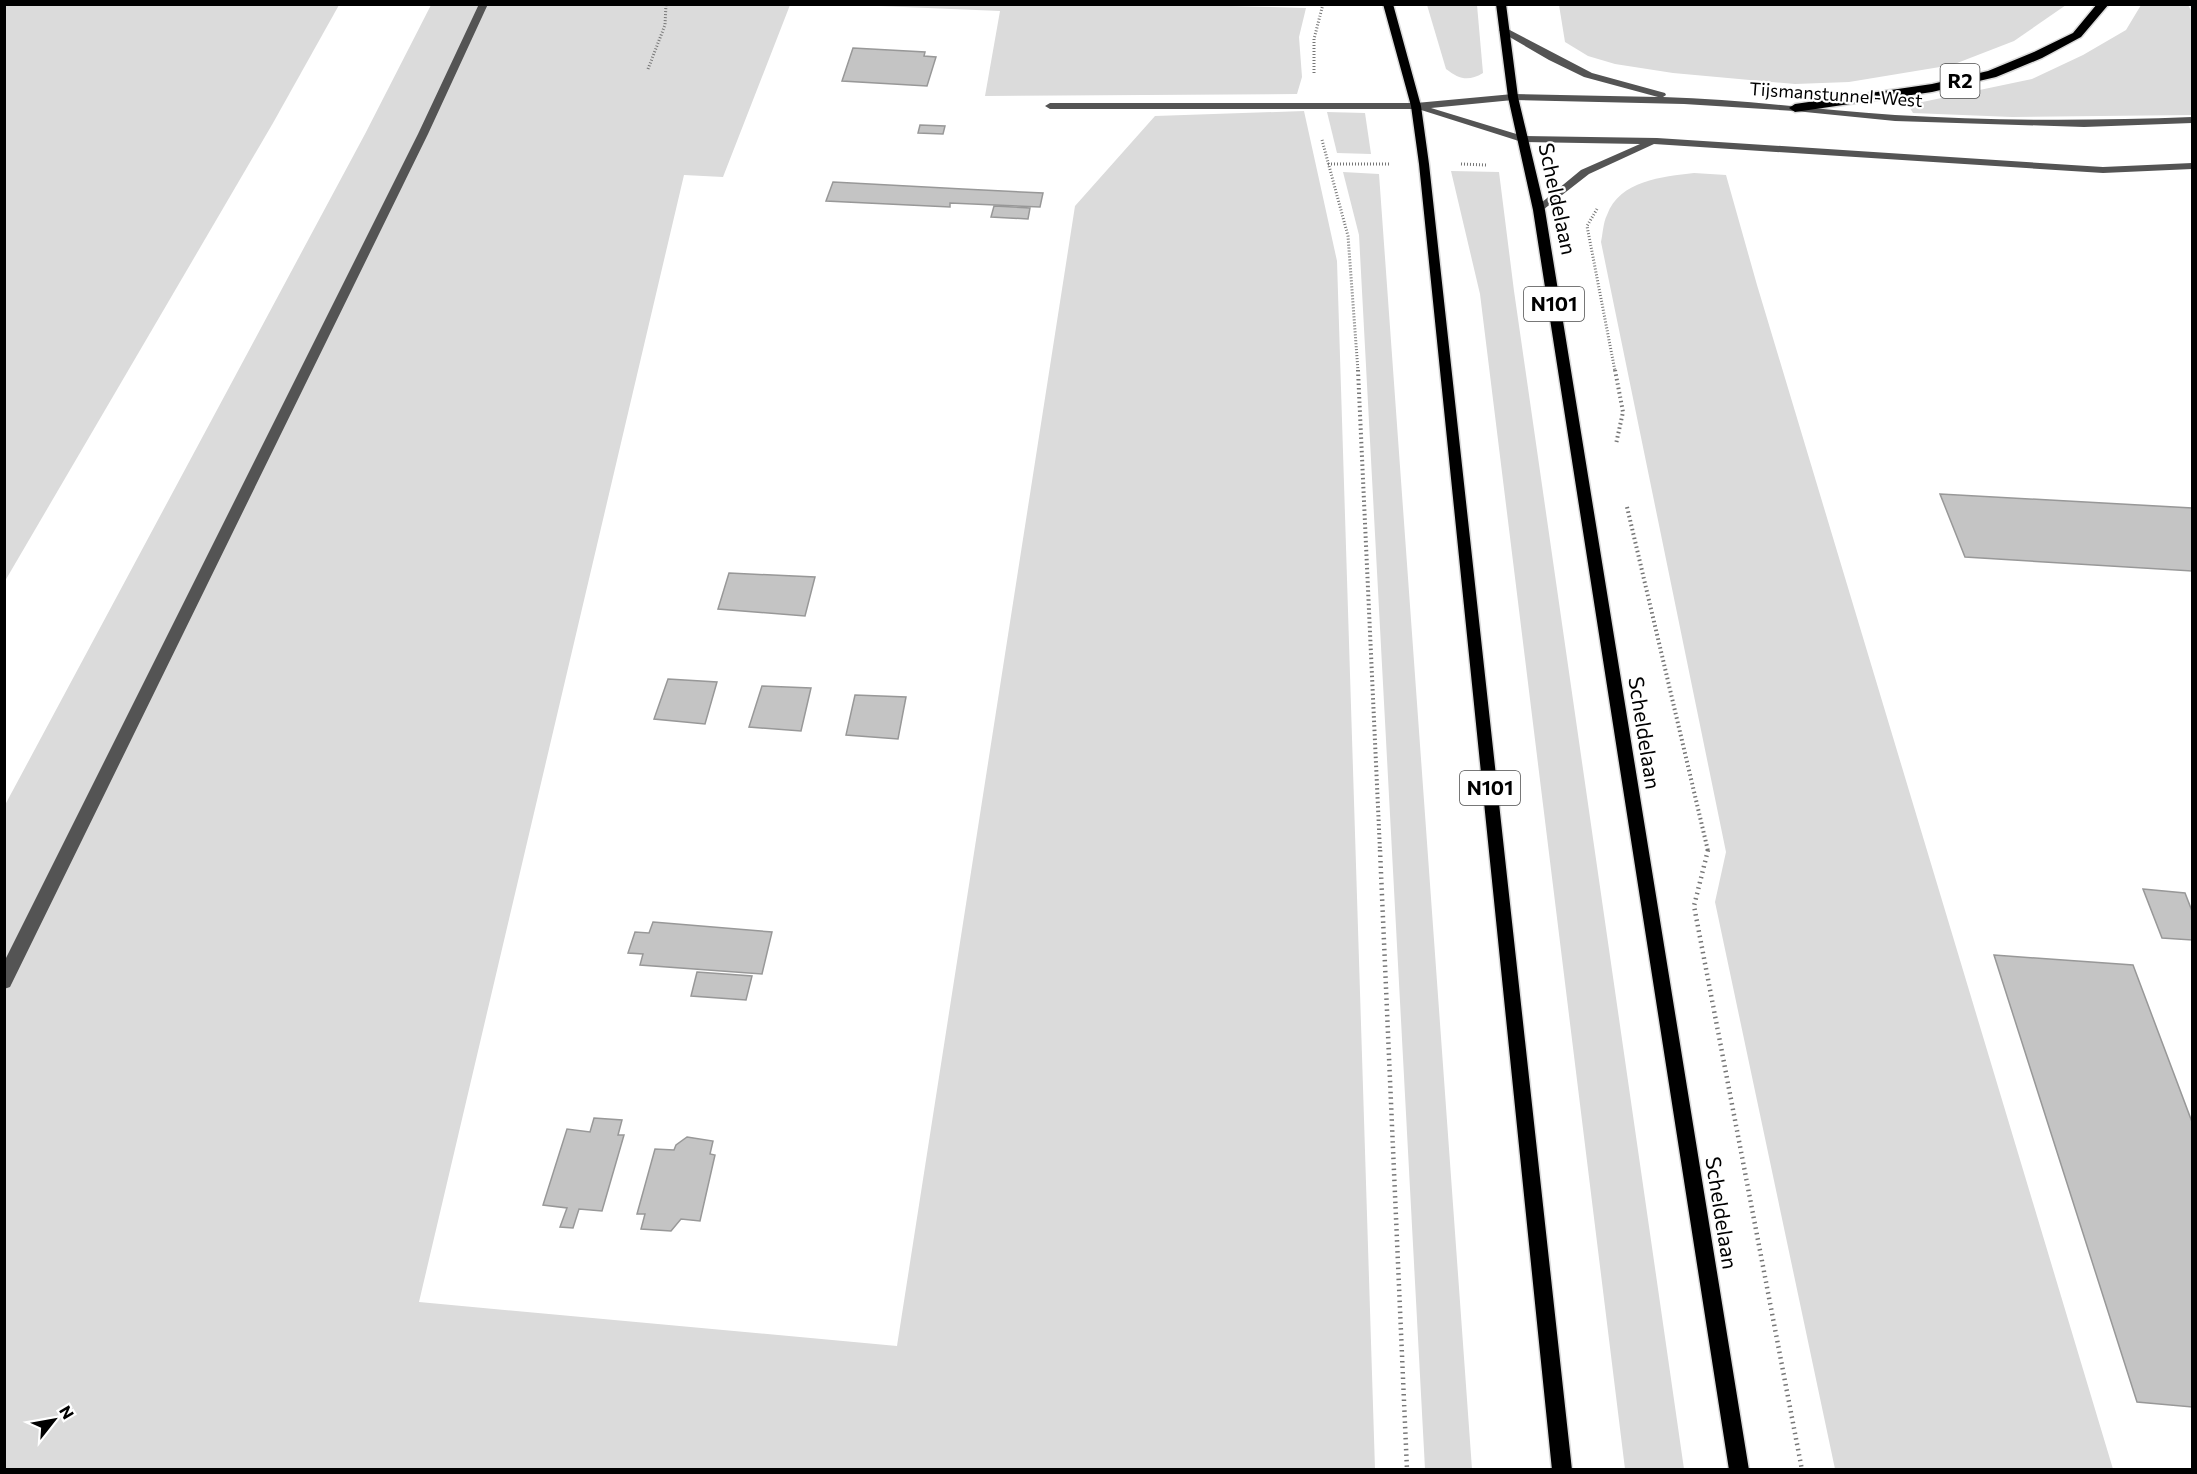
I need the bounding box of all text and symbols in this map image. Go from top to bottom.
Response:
road number: R2 [1940,64,1980,98]
street label: Tijsmanstunnel-West [1749,77,1923,111]
street label: Scheldelaan [1534,140,1583,257]
road number: N101 [1524,287,1584,321]
street label: Scheldelaan [1624,675,1667,791]
road number: N101 [1460,771,1520,805]
street label: Scheldelaan [1701,1155,1744,1271]
north arrow [24,1390,84,1450]
text: N [56,1402,79,1422]

